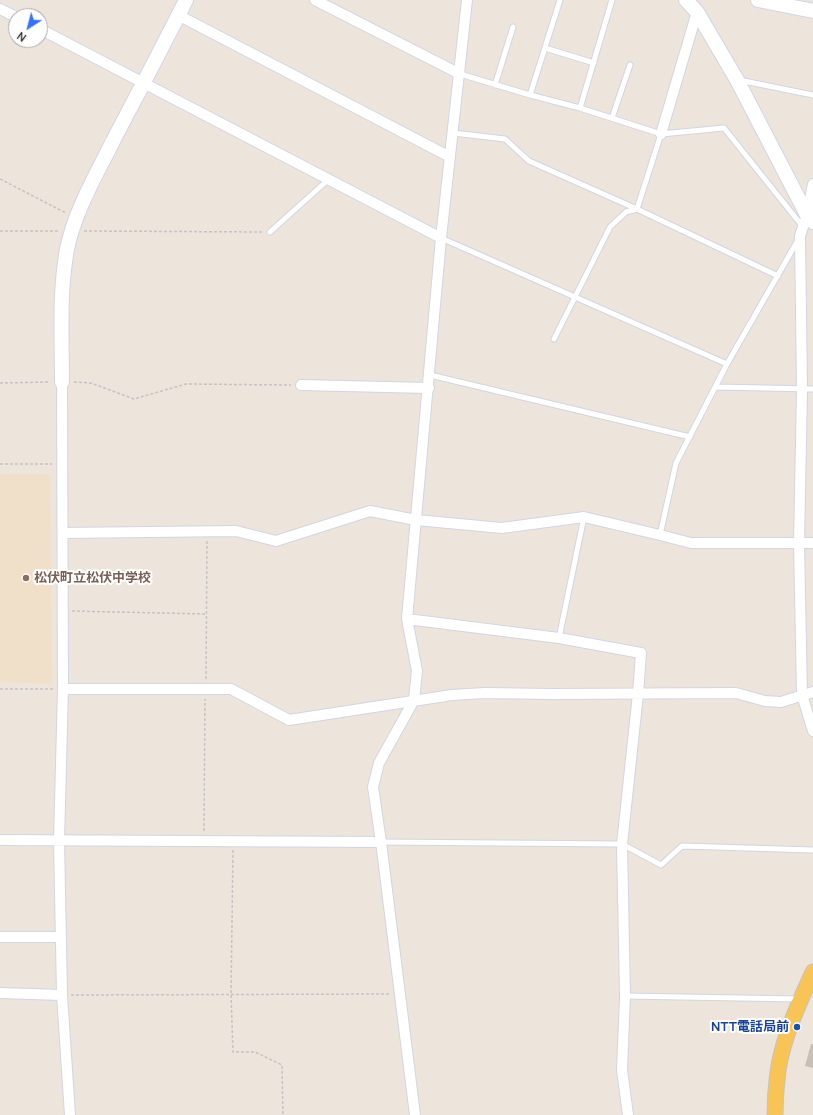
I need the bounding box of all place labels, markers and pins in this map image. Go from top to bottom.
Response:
place label: 松伏町立松伏中学校 [34,570,151,586]
marker: 松伏町立松伏中学校 [21,573,31,583]
place label: NTT電話局前 [711,1019,789,1035]
marker: NTT電話局前 [792,1022,802,1032]

